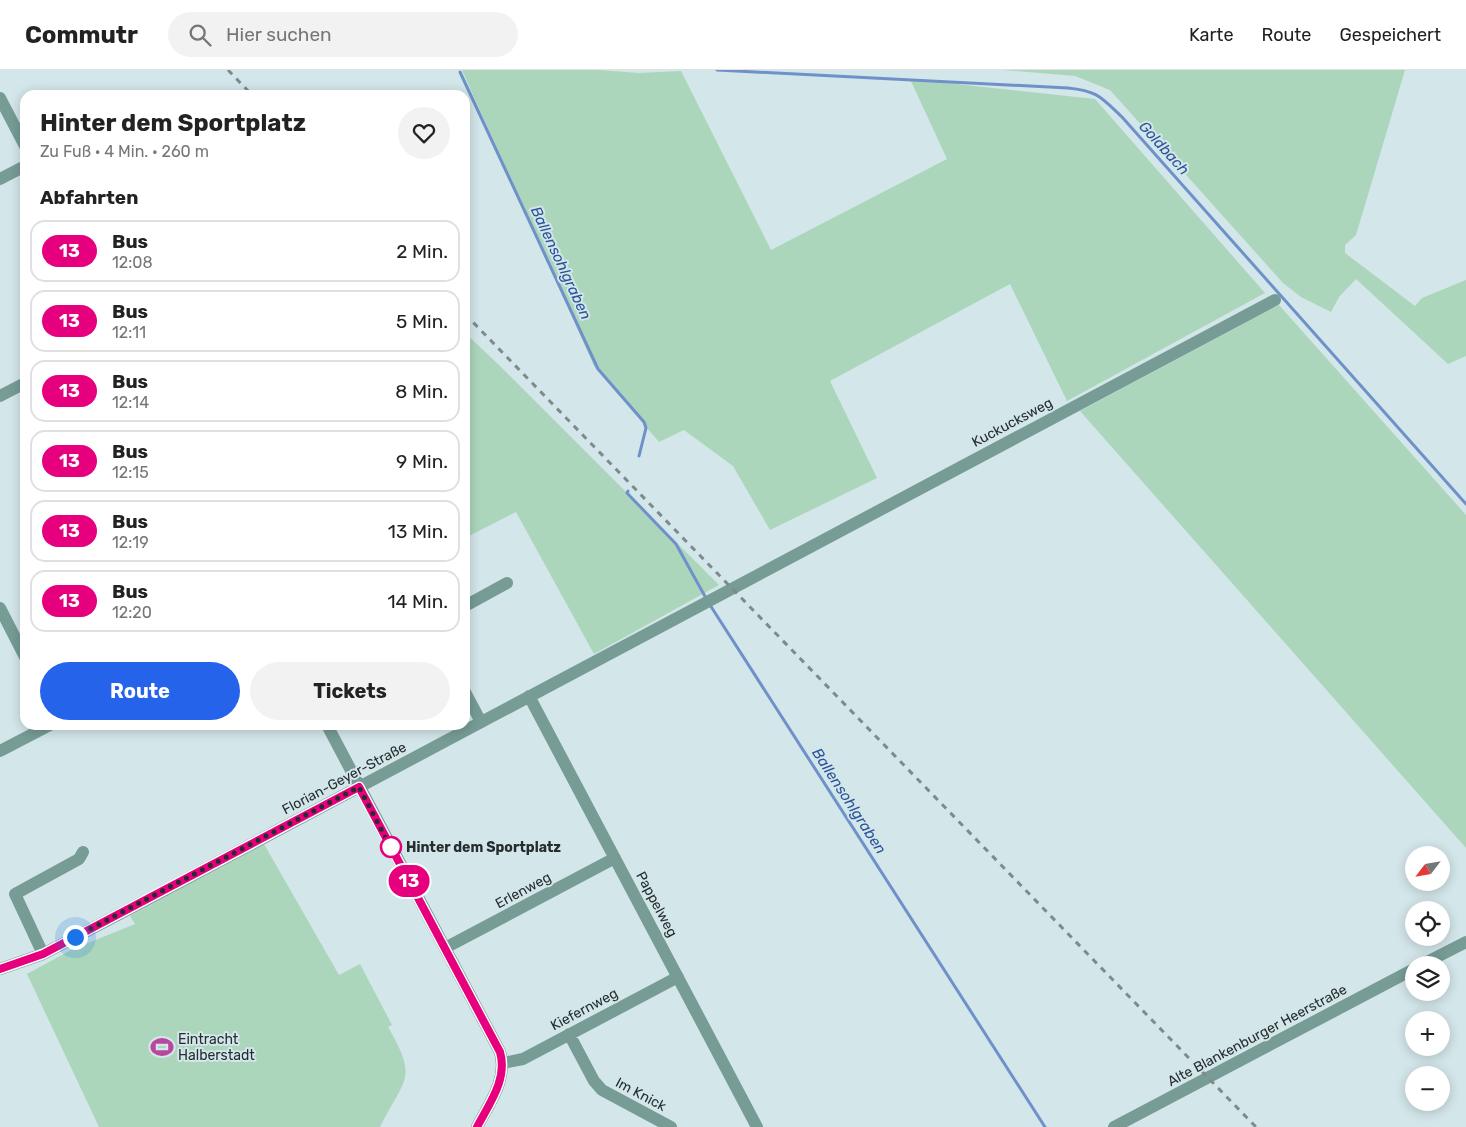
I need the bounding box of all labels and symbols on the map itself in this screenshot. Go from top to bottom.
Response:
water label: Goldbach [1135,117,1193,179]
water label: Ballensohlgraben [527,204,595,322]
street label: Kuckucksweg [969,394,1055,451]
street label: Florian-Geyer-Straße [279,738,409,818]
water label: Ballensohlgraben [808,745,890,857]
marker: Hinter dem Sportplatz [380,836,402,858]
place label: Hinter dem Sportplatz [406,839,561,856]
north arrow [1405,846,1450,891]
line badge: 13 [386,865,432,897]
street label: Erlenweg [492,869,554,912]
street label: Pappelweg [632,869,681,940]
your location [63,925,88,950]
street label: Alte Blankenburger Heerstraße [1165,981,1350,1090]
street label: Kiefernweg [548,985,621,1034]
place label: Eintracht Halberstadt [178,1031,255,1064]
sports icon: Eintracht Halberstadt [149,1034,175,1060]
street label: Im Knick [613,1074,670,1115]

